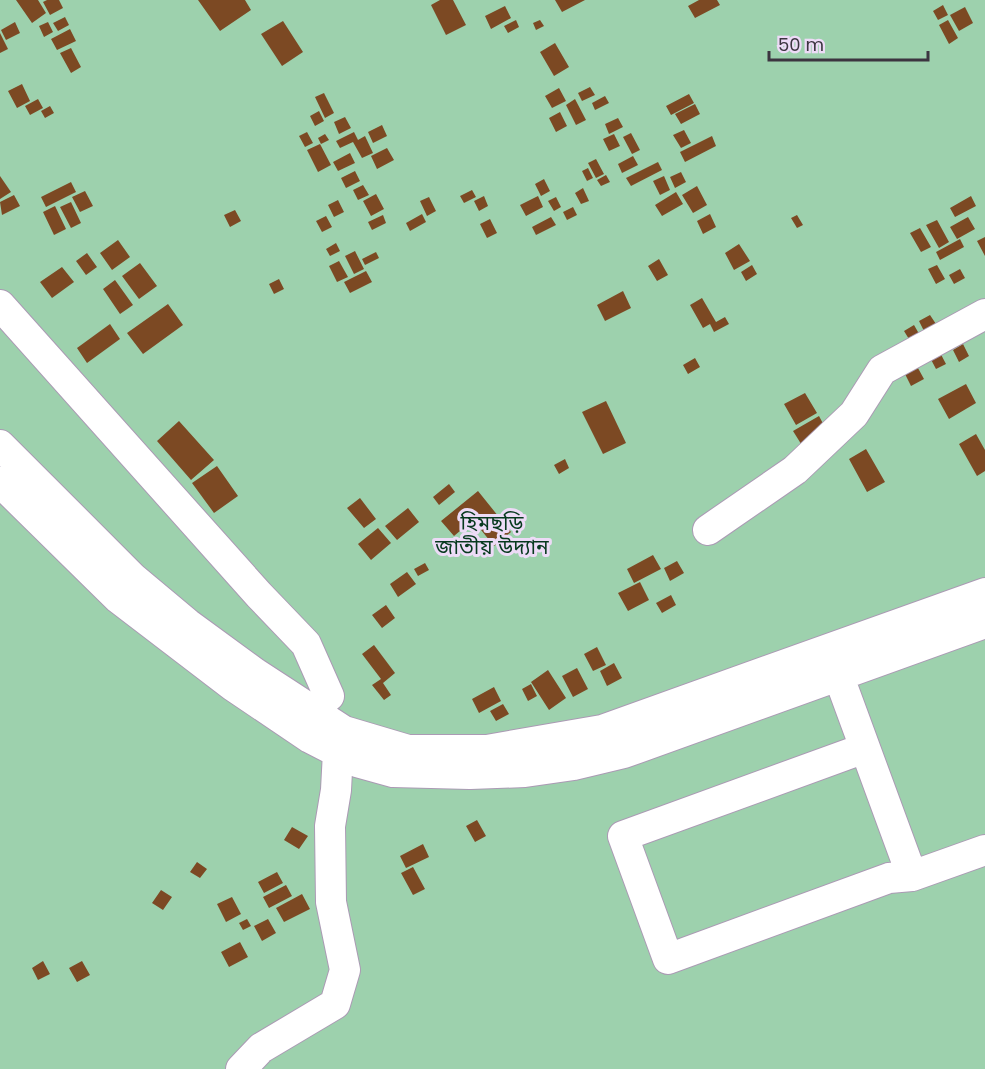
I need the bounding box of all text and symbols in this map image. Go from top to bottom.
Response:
scale bar [769,24,928,62]
text: 50 m [778,32,824,57]
park label: হিমছড়ি জাতীয় উদ্যান [434,508,549,561]

